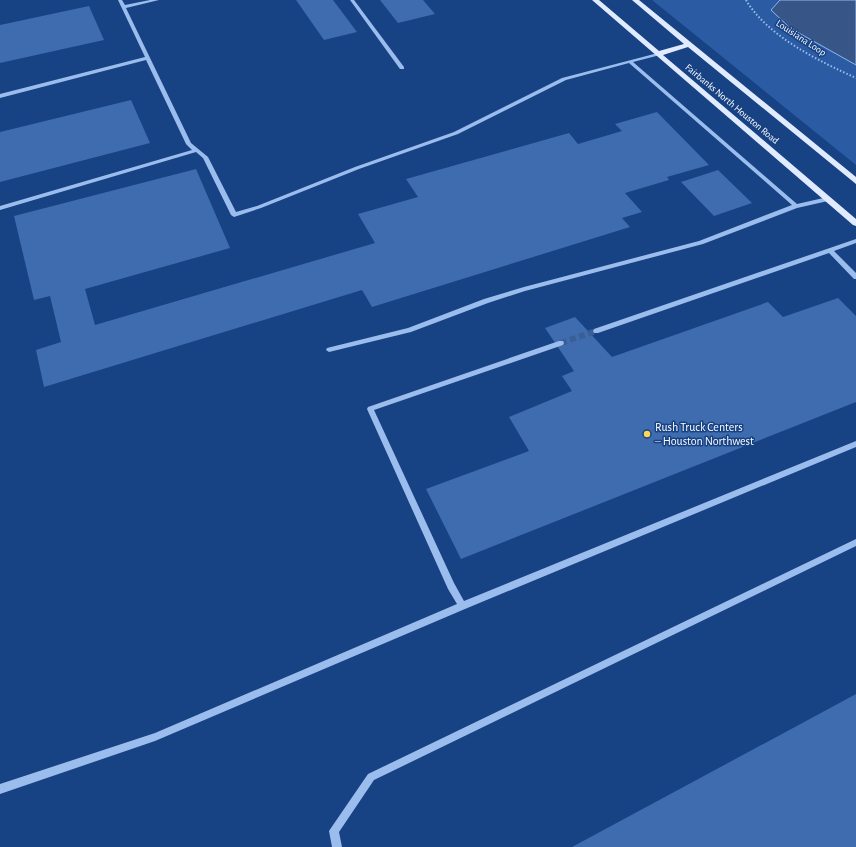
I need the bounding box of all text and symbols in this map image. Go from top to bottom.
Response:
street label: Louisiana Loop [774,18,828,58]
street label: Fairbanks North Houston Road [683,62,781,146]
place label: Rush Truck Centers – Houston Northwest [654,421,754,447]
marker: Rush Truck Centers – Houston Northwest [642,429,652,439]

